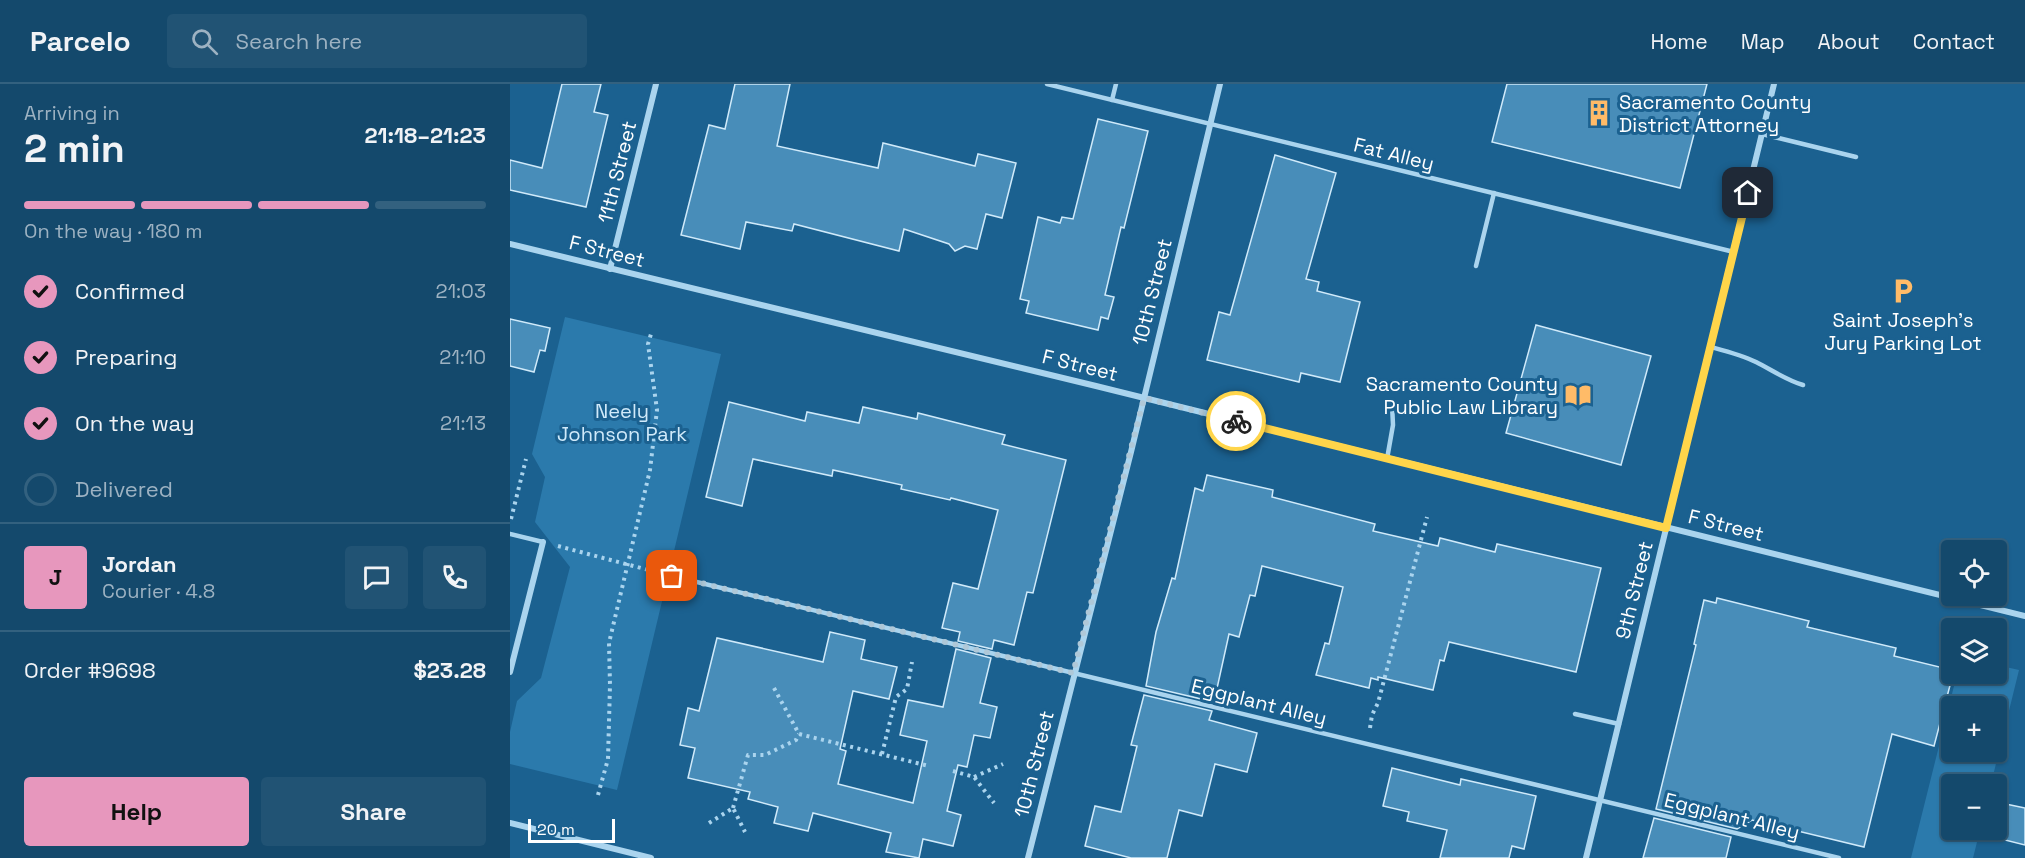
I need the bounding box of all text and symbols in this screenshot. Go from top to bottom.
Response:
search box [167,14,587,68]
text: Parcelo [30,23,131,59]
icon: search [188,25,221,58]
text: Search here [236,27,362,55]
text: Home [1650,28,1708,55]
text: Map [1741,28,1785,55]
text: About [1818,28,1880,55]
text: Contact [1913,28,1995,55]
place label: Sacramento County District Attorney [1619,89,1811,138]
building icon: Sacramento County District Attorney [1584,98,1614,128]
text: Arriving in [24,100,120,126]
street label: 11th Street [592,118,642,226]
text: 21:18–21:23 [364,121,486,149]
text: 2 min [24,124,125,173]
street label: Fat Alley [1351,131,1437,177]
pin [1722,167,1773,218]
icon: home [1731,176,1764,209]
text: On the way · 180 m [24,218,203,244]
street label: F Street [566,229,648,273]
street label: 10th Street [1126,236,1178,348]
icon: check [24,275,57,308]
parking icon: Saint Joseph's Jury Parking Lot [1888,276,1918,306]
text: Confirmed [75,277,185,305]
text: 21:03 [436,278,486,304]
place label: Saint Joseph's Jury Parking Lot [1824,307,1982,356]
icon: check [24,341,57,374]
text: Preparing [75,343,177,371]
street label: F Street [1039,343,1121,387]
text: 21:10 [439,344,486,370]
place label: Sacramento County Public Law Library [1366,371,1558,420]
library icon: Sacramento County Public Law Library [1563,380,1593,410]
courier [1206,391,1266,451]
park label: Neely Johnson Park [557,398,687,447]
icon: bike [1220,405,1253,438]
icon: check [24,407,57,440]
text: On the way [75,409,194,437]
text: 21:13 [440,410,486,436]
text: Delivered [75,475,173,503]
street label: F Street [1685,503,1767,547]
street label: 9th Street [1609,538,1659,642]
map controls [1941,540,2007,840]
button: locate [1941,540,2007,606]
button: chat [345,546,408,609]
button: phone [423,546,486,609]
text: Jordan [102,550,177,578]
pin [646,550,697,601]
icon: bag [655,559,688,592]
text: J [49,563,62,591]
text: Courier · 4.8 [102,578,215,604]
button: layers [1941,618,2007,684]
text: Order #9698 [24,656,156,684]
text: $23.28 [413,656,486,684]
street label: Eggplant Alley [1189,673,1329,731]
button: + [1941,696,2007,762]
street label: 10th Street [1008,708,1060,820]
button: − [1941,774,2007,840]
button: Help [24,777,249,846]
button: Share [261,777,486,846]
street label: Eggplant Alley [1662,787,1802,845]
scale bar [528,816,615,844]
text: 20 m [537,819,575,840]

